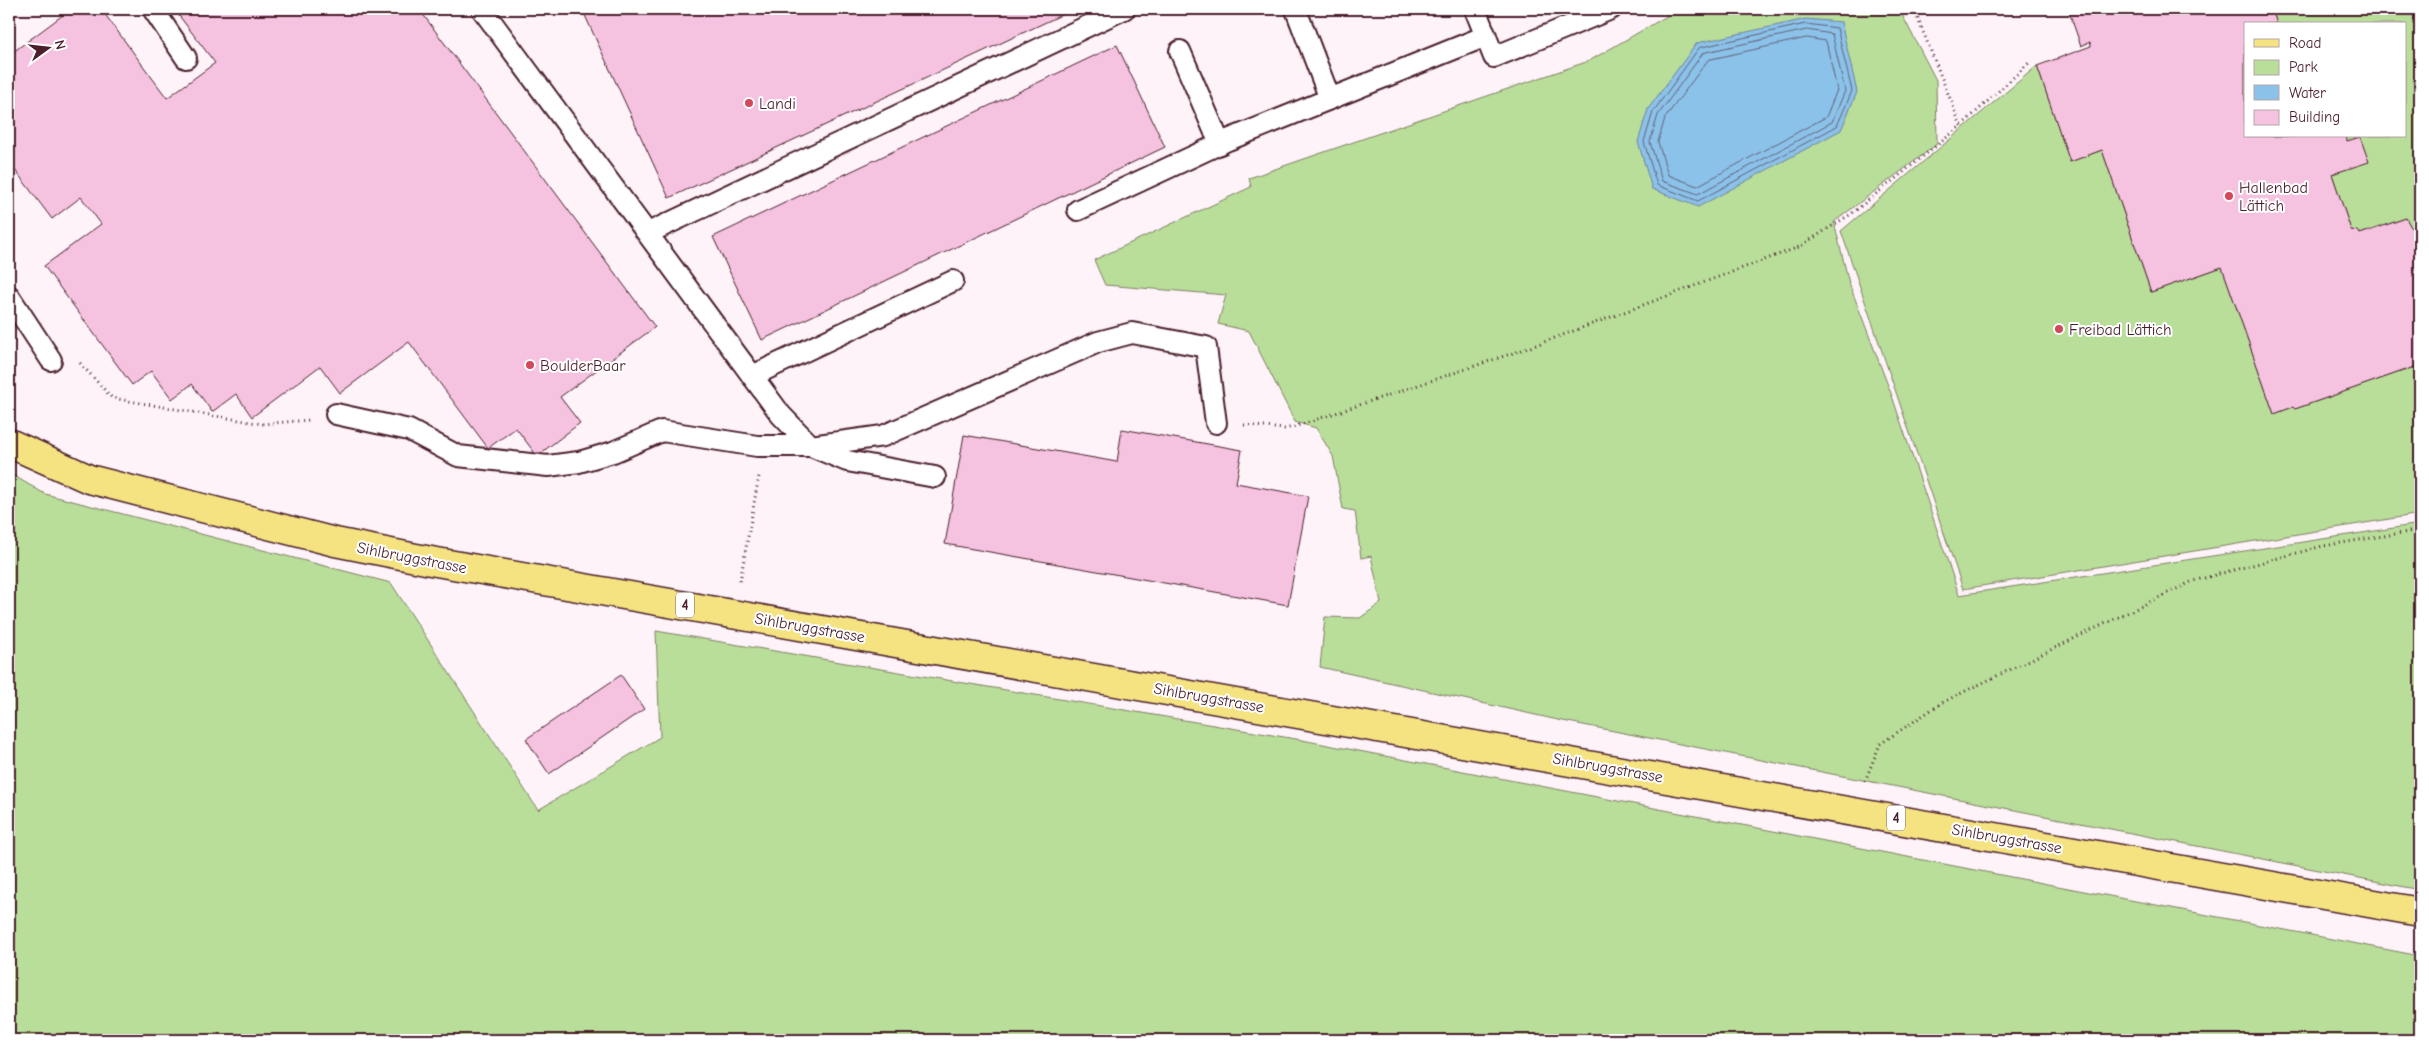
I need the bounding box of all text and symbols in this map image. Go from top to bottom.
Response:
north arrow [22,22,72,72]
legend [2244,22,2406,138]
text: Road [2289,34,2321,52]
text: N [51,38,69,51]
text: Park [2289,58,2318,76]
text: Water [2289,84,2326,102]
place label: Landi [759,95,796,113]
marker: Landi [743,97,755,109]
text: Building [2289,108,2340,126]
place label: Hallenbad Lättich [2239,179,2308,215]
marker: Hallenbad Lättich [2223,190,2235,202]
place label: Freibad Lättich [2069,321,2172,339]
marker: Freibad Lättich [2053,323,2065,335]
place label: BoulderBaar [540,357,626,375]
marker: BoulderBaar [524,359,536,371]
street label: Sihlbruggstrasse [355,539,468,577]
road number: 4 [676,592,694,618]
street label: Sihlbruggstrasse [753,609,866,647]
street label: Sihlbruggstrasse [1152,679,1265,717]
street label: Sihlbruggstrasse [1551,749,1664,787]
road number: 4 [1887,806,1905,830]
street label: Sihlbruggstrasse [1950,820,2063,858]

